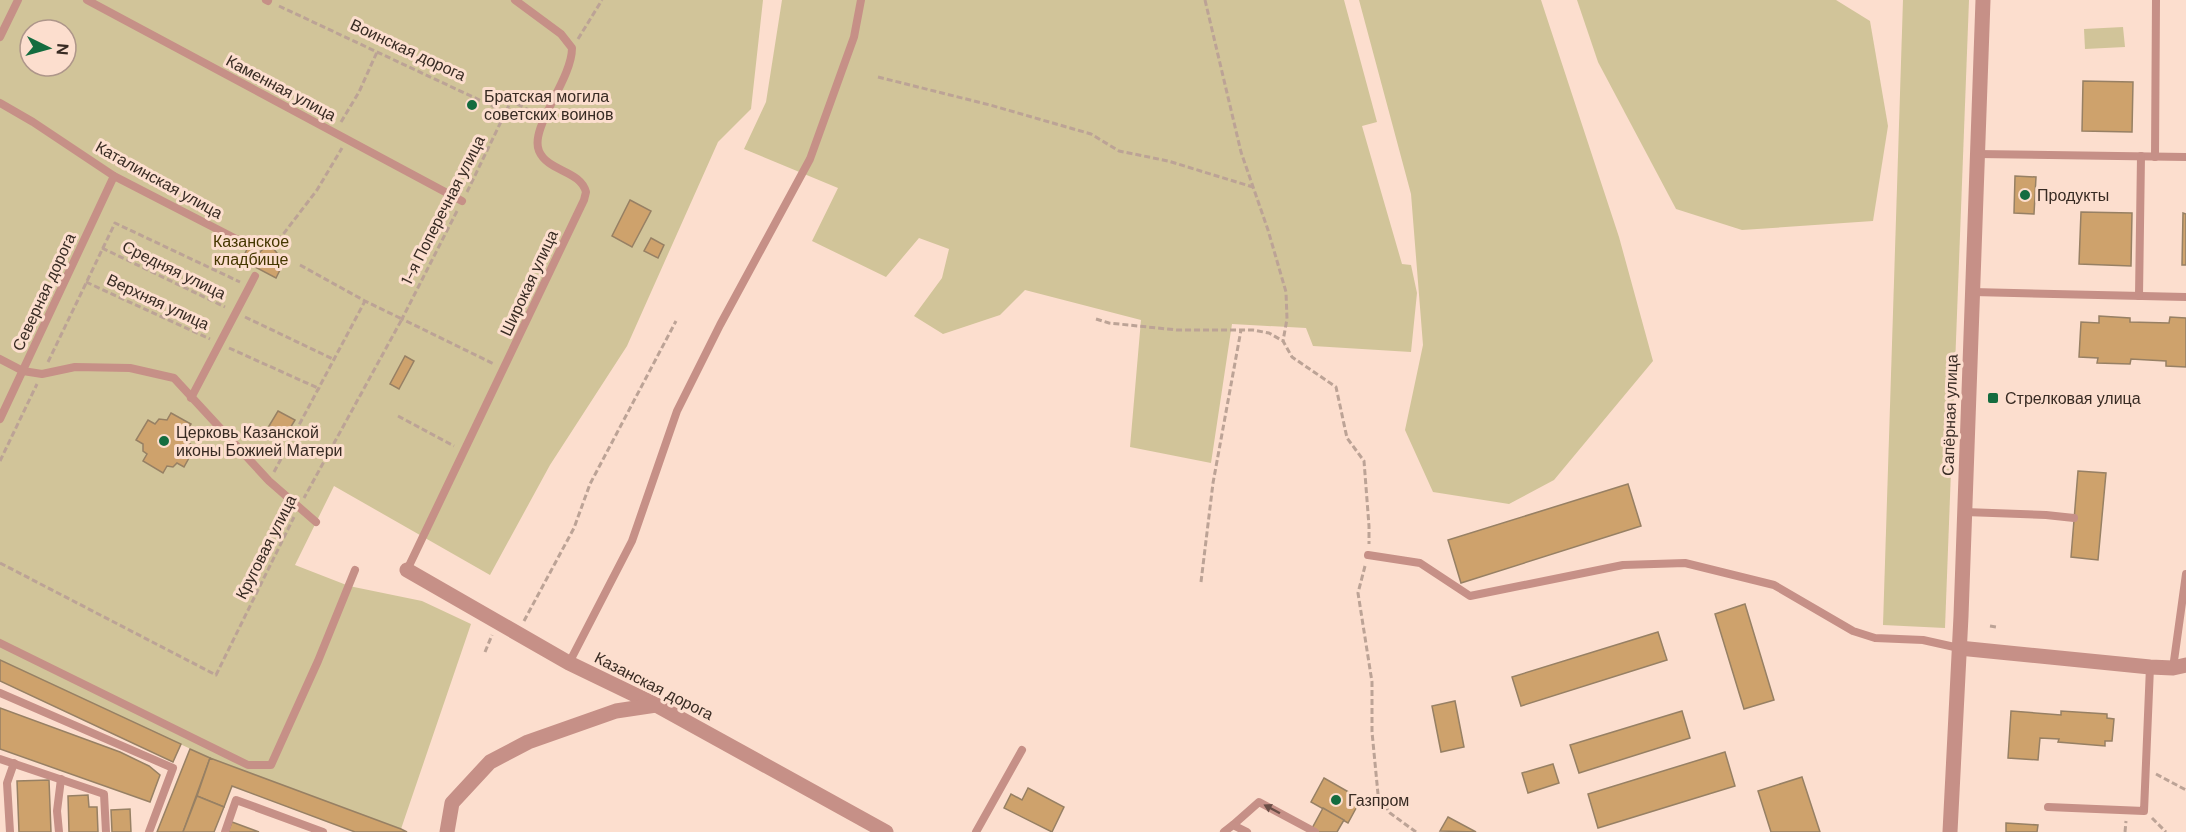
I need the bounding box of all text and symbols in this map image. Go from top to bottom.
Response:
street label: Воинская дорога [347,14,469,86]
north arrow [18,18,78,78]
text: N [51,43,73,56]
street label: Каменная улица [222,50,340,126]
place label: Братская могила советских воинов [484,86,614,125]
marker: Братская могила советских воинов [465,98,479,112]
street label: 1-я Поперечная улица [396,132,490,288]
street label: Каталинская улица [92,136,226,224]
place label: Продукты [2037,185,2109,206]
marker: Продукты [2018,188,2032,202]
street label: Широкая улица [495,227,563,339]
street label: Северная дорога [8,230,81,354]
park label: Казанское кладбище [213,231,289,270]
street label: Средняя улица [119,236,229,304]
street label: Верхняя улица [103,269,213,335]
street label: Сапёрная улица [1937,354,1963,476]
place label: Стрелковая улица [2005,388,2141,409]
marker: Стрелковая улица [1986,391,2000,405]
place label: Церковь Казанской иконы Божией Матери [176,422,343,461]
marker: Церковь Казанской иконы Божией Матери [157,434,171,448]
street label: Круговая улица [231,491,301,603]
street label: Казанская дорога [591,647,717,725]
place label: Газпром [1348,790,1409,811]
marker: Газпром [1329,793,1343,807]
one-way arrow [1263,804,1280,814]

